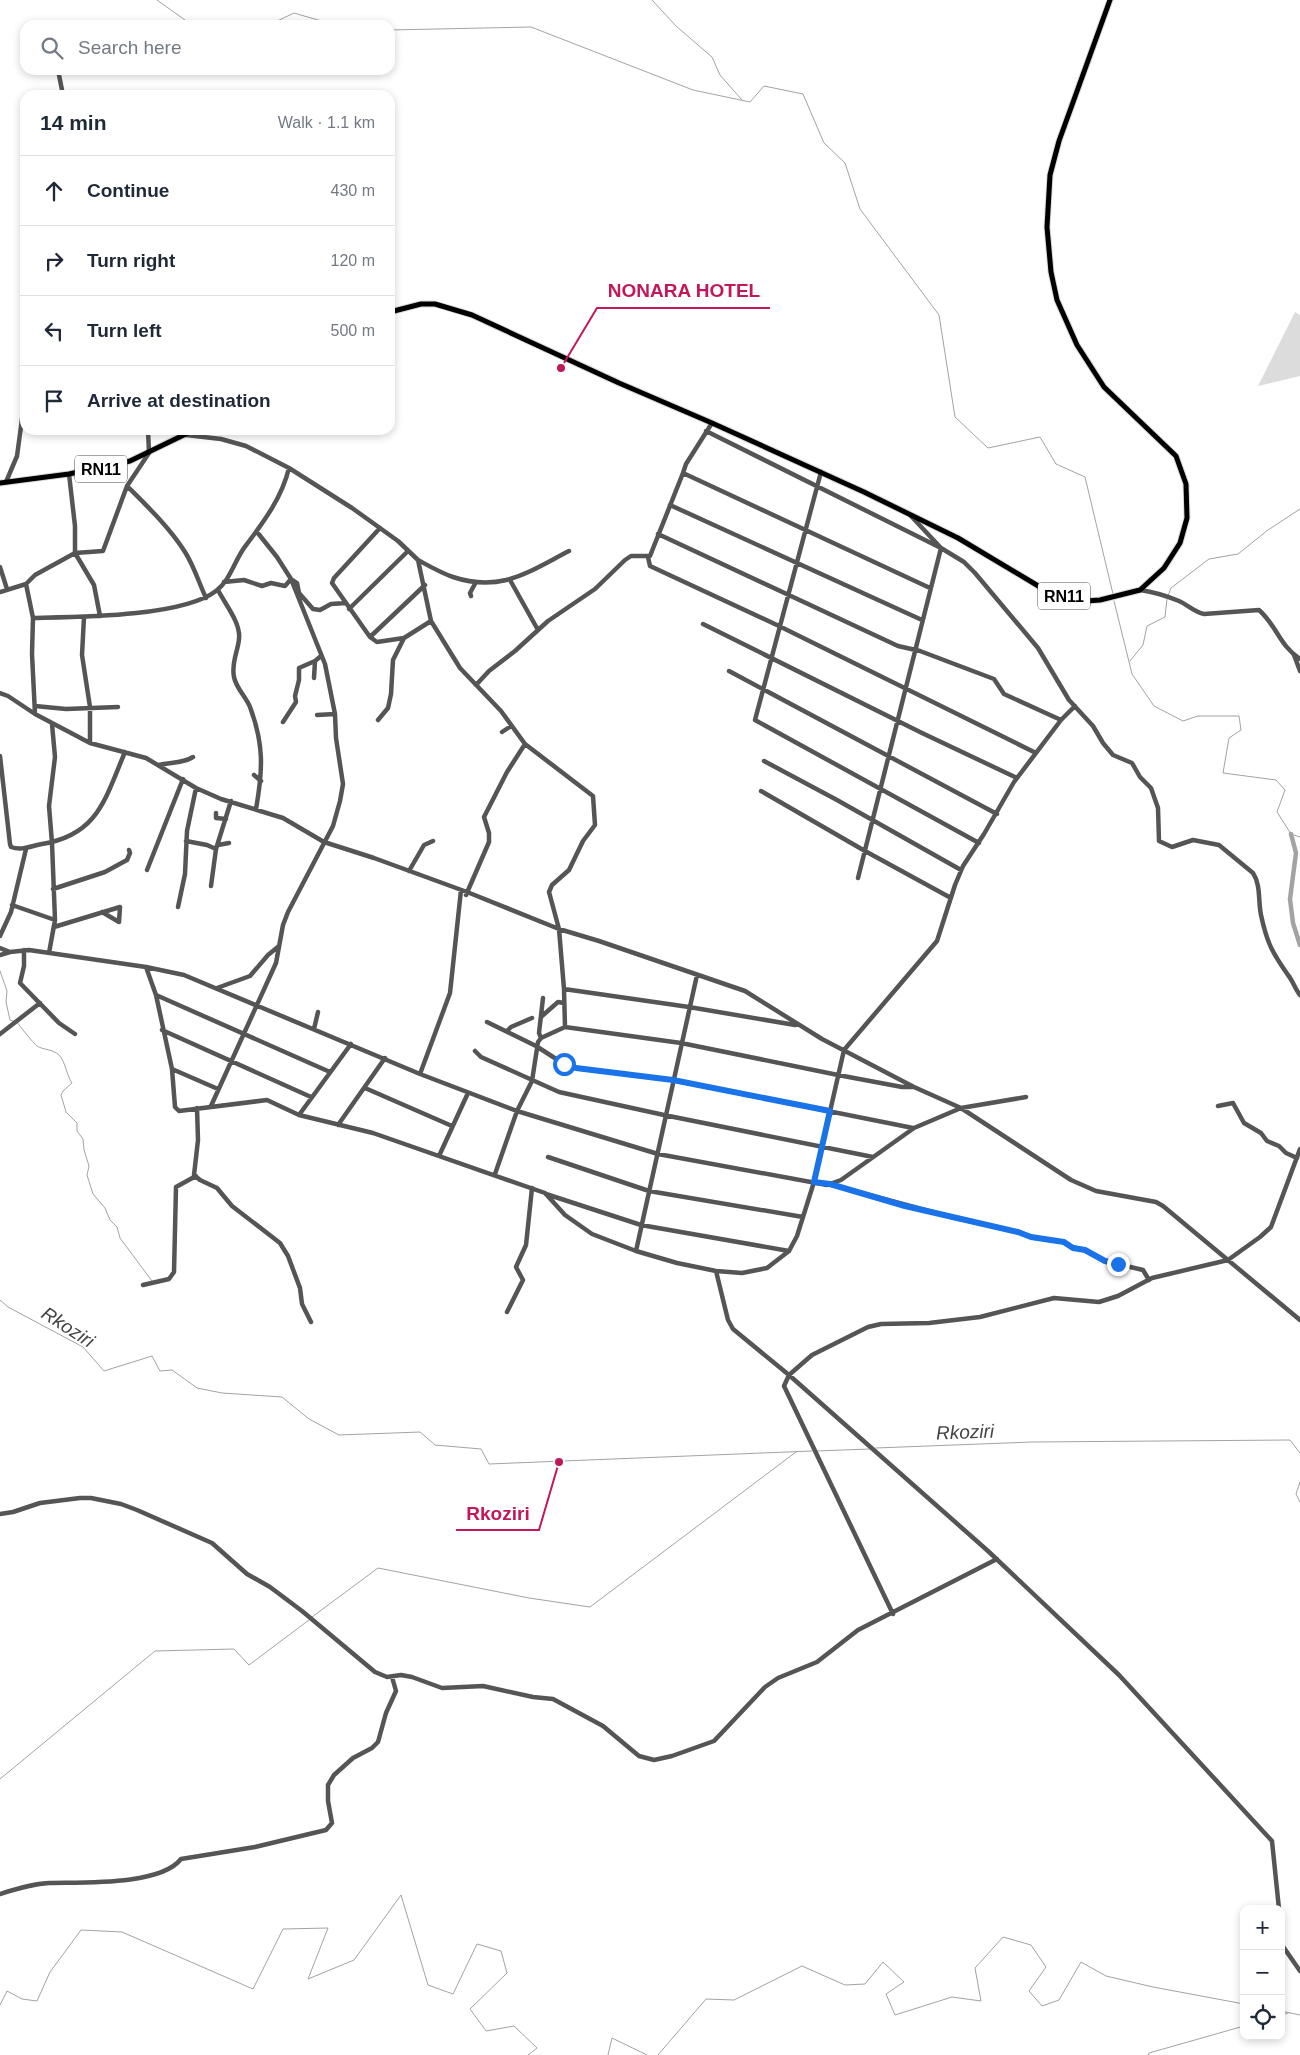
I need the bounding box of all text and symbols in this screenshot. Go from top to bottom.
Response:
search box [20,20,395,75]
icon: search [38,34,66,62]
text: Search here [78,37,182,58]
text: 14 min [40,111,107,134]
text: Walk · 1.1 km [278,114,375,131]
icon: ahead [40,177,68,205]
text: Continue [87,180,169,201]
text: 430 m [331,182,375,199]
icon: right [40,247,68,275]
text: Turn right [87,250,175,271]
text: 120 m [331,252,375,269]
callout: NONARA HOTEL [597,274,770,308]
text: NONARA HOTEL [608,280,761,301]
icon: left [40,317,68,345]
text: Turn left [87,320,162,341]
text: 500 m [331,322,375,339]
icon: arrive [40,387,68,415]
text: Arrive at destination [87,390,271,411]
road number: RN11 [75,456,127,482]
road number: RN11 [1038,582,1090,610]
route start [553,1053,576,1076]
route end [1107,1253,1130,1276]
water label: Rkoziri [38,1302,99,1352]
water label: Rkoziri [936,1420,995,1444]
callout: Rkoziri [456,1496,539,1530]
text: Rkoziri [466,1503,530,1524]
map controls [1240,1905,1285,2040]
button: + [1240,1905,1285,1950]
button: − [1240,1950,1285,1995]
button: locate [1240,1995,1285,2040]

